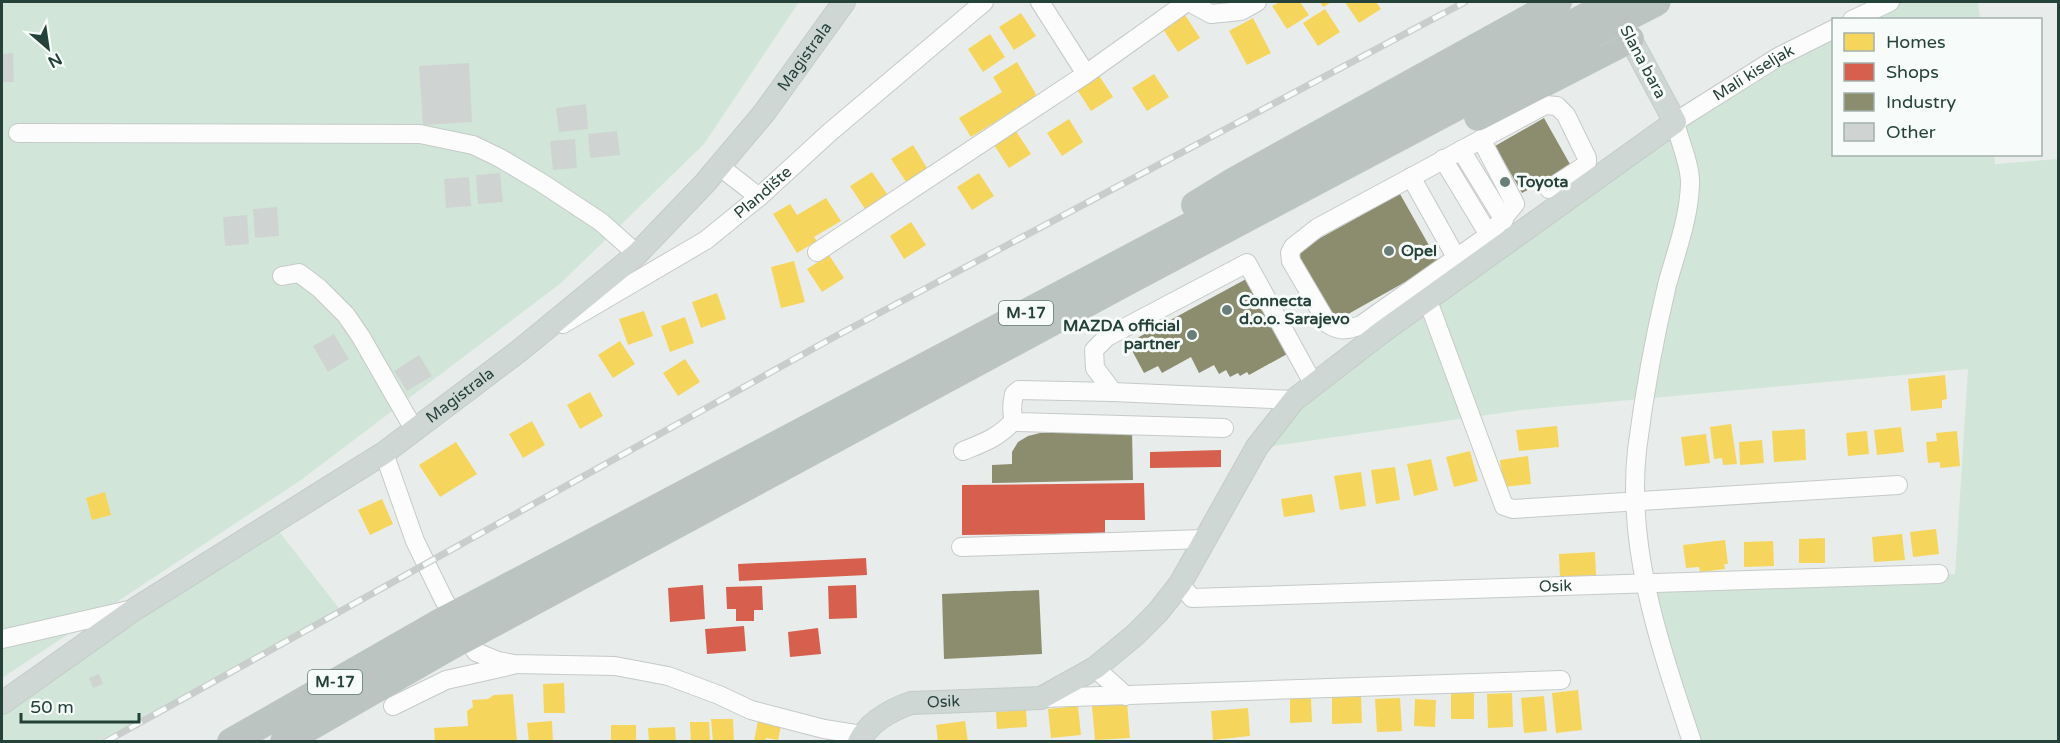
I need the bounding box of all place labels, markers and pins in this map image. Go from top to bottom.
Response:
place label: Toyota [1516,172,1569,192]
marker: Toyota [1498,175,1512,189]
place label: Opel [1401,241,1437,261]
marker: Opel [1382,244,1396,258]
place label: Connecta d.o.o. Sarajevo [1239,291,1350,329]
marker: Connecta d.o.o. Sarajevo [1220,303,1234,317]
place label: MAZDA official partner [1063,316,1181,354]
marker: MAZDA official partner [1185,328,1199,342]

